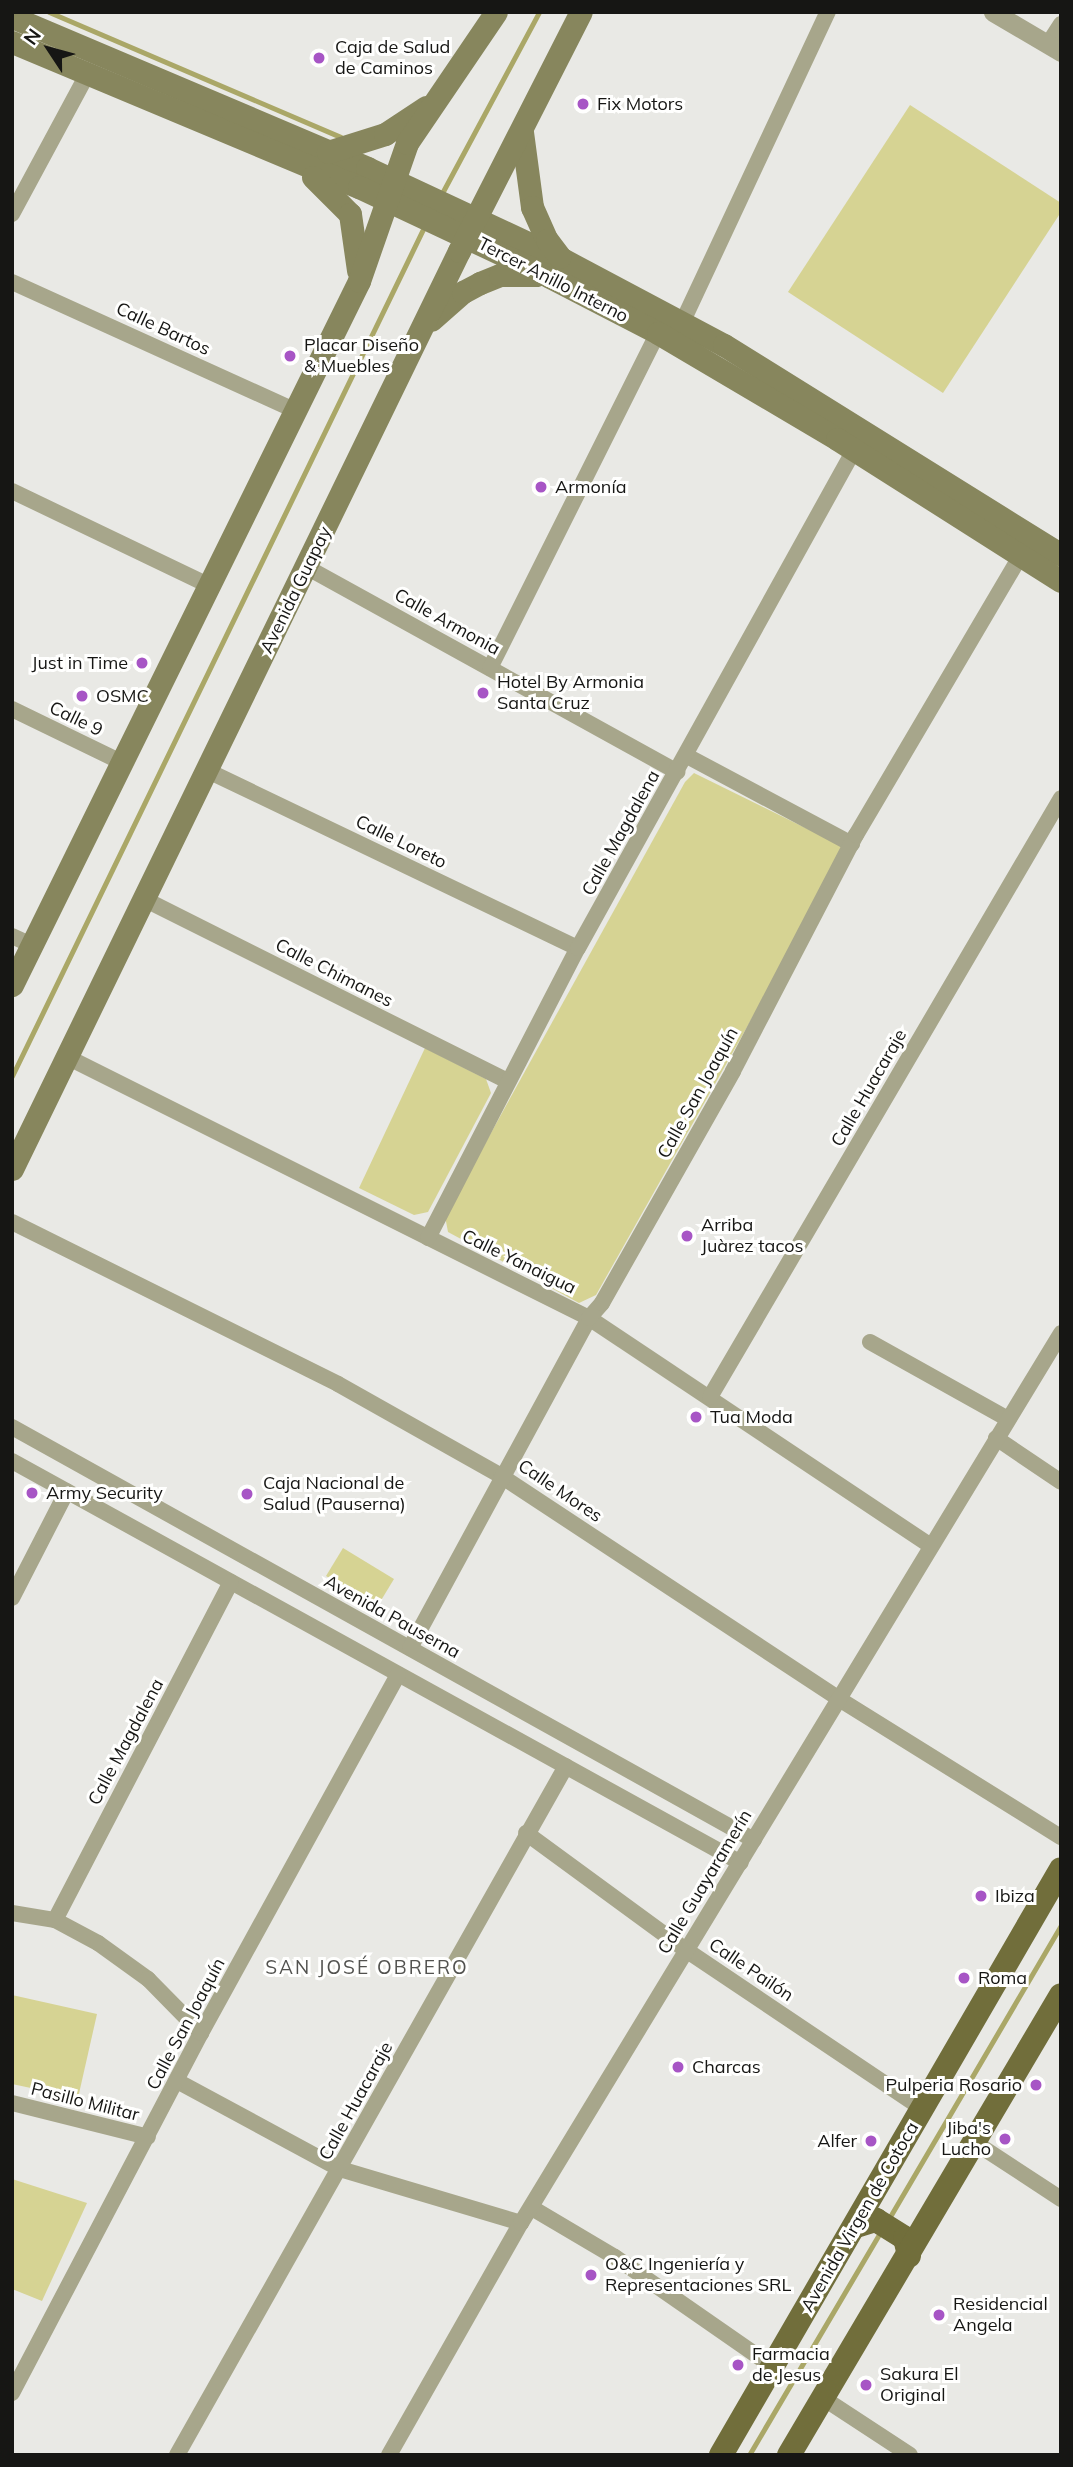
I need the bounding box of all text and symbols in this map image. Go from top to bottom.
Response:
north arrow [14,14,84,84]
text: N [18,24,46,50]
place label: Caja de Salud de Caminos [335,37,450,80]
marker: Caja de Salud de Caminos [309,48,329,68]
place label: Fix Motors [597,93,683,115]
marker: Fix Motors [575,96,591,112]
street label: Tercer Anillo Interno [474,233,632,327]
street label: Calle Bartos [113,298,213,360]
place label: Placar Diseño & Muebles [304,335,419,378]
marker: Placar Diseño & Muebles [282,348,298,364]
place label: Armonía [555,476,626,498]
marker: Armonía [533,479,549,495]
street label: Avenida Guapay [256,523,336,657]
street label: Calle Armonia [390,584,504,660]
place label: Just in Time [32,652,128,674]
marker: Just in Time [134,655,150,671]
place label: Hotel By Armonia Santa Cruz [497,672,644,714]
place label: OSMC [96,685,149,707]
marker: Hotel By Armonia Santa Cruz [475,685,491,701]
marker: OSMC [74,688,90,704]
street label: Calle 9 [46,697,106,741]
street label: Calle Magdalena [578,767,664,899]
street label: Calle Loreto [352,811,450,873]
street label: Calle Chimanes [272,934,396,1012]
street label: Calle San Joaquín [653,1024,743,1162]
street label: Calle Huacaraje [827,1026,911,1150]
place label: Arriba Juàrez tacos [701,1215,803,1258]
street label: Calle Yanaigua [459,1225,579,1299]
marker: Arriba Juàrez tacos [679,1228,695,1244]
place label: Tua Moda [710,1406,793,1428]
marker: Tua Moda [688,1409,704,1425]
street label: Calle Mores [514,1455,606,1527]
place label: Caja Nacional de Salud (Pauserna) [263,1473,406,1516]
place label: Army Security [46,1482,163,1504]
marker: Caja Nacional de Salud (Pauserna) [237,1484,257,1504]
marker: Army Security [24,1485,40,1501]
street label: Avenida Pauserna [320,1571,464,1663]
street label: Calle Magdalena [84,1675,168,1809]
street label: Calle Guayaramerín [653,1806,757,1958]
place label: Ibiza [995,1885,1035,1907]
marker: Ibiza [973,1888,989,1904]
street label: Calle Pailón [705,1934,797,2006]
street label: Calle San Joaquín [142,1954,230,2094]
district label: SAN JOSÉ OBRERO [267,1957,467,1979]
place label: Roma [978,1967,1027,1989]
marker: Roma [956,1970,972,1986]
street label: Calle Huacaraje [315,2038,397,2164]
place label: Charcas [692,2056,761,2078]
marker: Charcas [670,2059,686,2075]
place label: Pulperia Rosario [885,2074,1022,2096]
marker: Pulperia Rosario [1028,2077,1044,2093]
street label: Pasillo Militar [29,2078,141,2126]
street label: Avenida Virgen de Cotoca [797,2118,923,2316]
place label: Jiba's Lucho [941,2118,991,2160]
place label: Alfer [817,2130,857,2152]
marker: Jiba's Lucho [997,2131,1013,2147]
marker: Alfer [863,2133,879,2149]
place label: O&C Ingeniería y Representaciones SRL [605,2254,791,2296]
marker: O&C Ingeniería y Representaciones SRL [583,2267,599,2283]
place label: Residencial Angela [953,2294,1048,2336]
marker: Residencial Angela [931,2307,947,2323]
place label: Farmacia de Jesus [752,2344,830,2386]
marker: Farmacia de Jesus [730,2357,746,2373]
place label: Sakura El Original [880,2364,958,2406]
marker: Sakura El Original [858,2377,874,2393]

